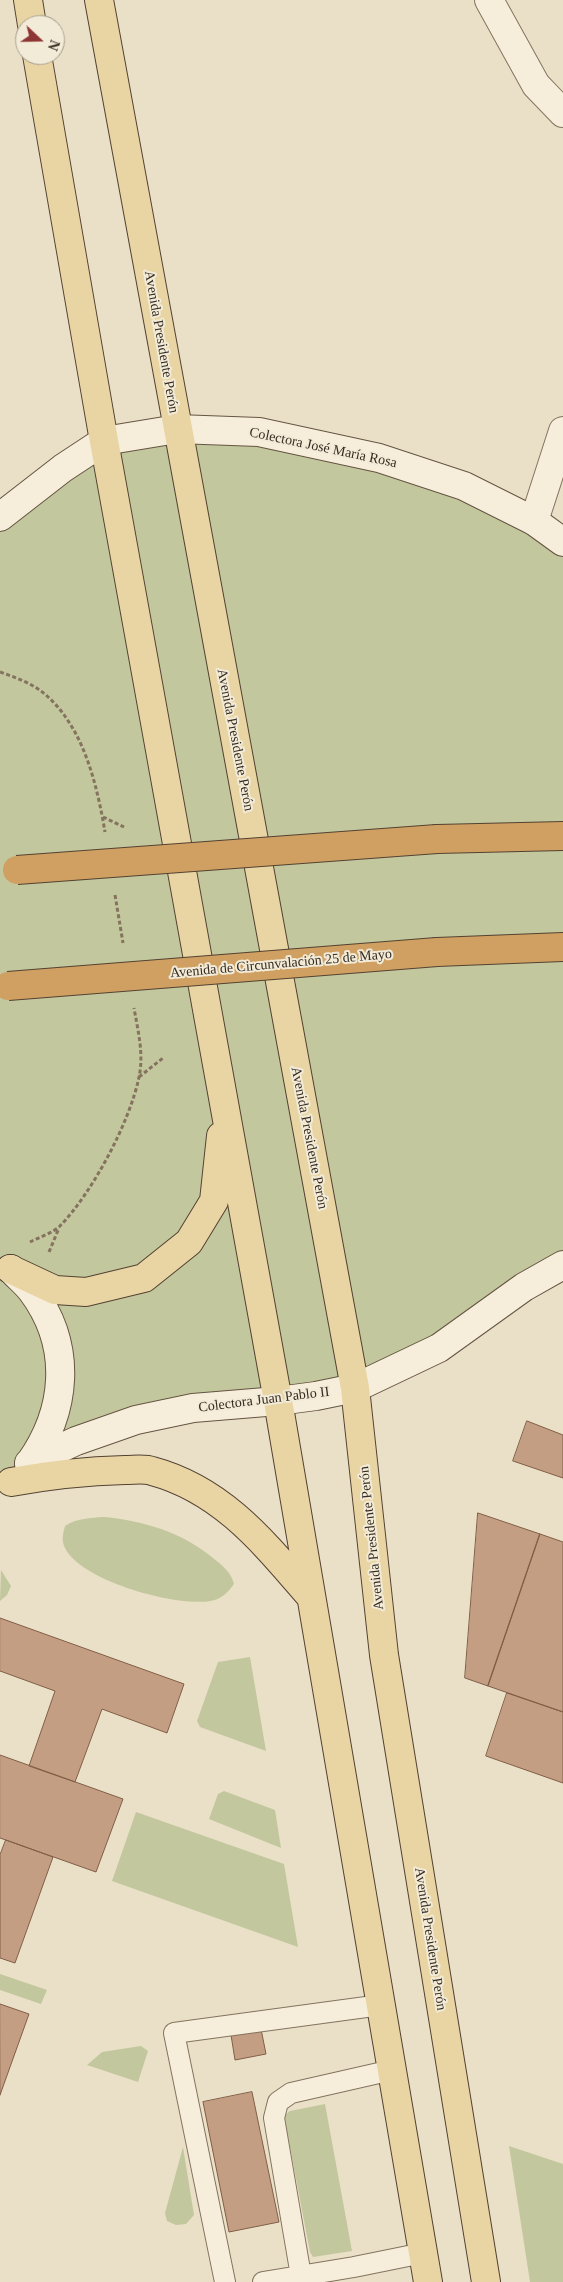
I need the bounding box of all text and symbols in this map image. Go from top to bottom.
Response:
north arrow [15,15,65,65]
text: N [45,38,62,53]
street label: Avenida Presidente Perón [140,269,182,415]
street label: Colectora José María Rosa [248,424,398,472]
street label: Avenida Presidente Perón [213,668,257,812]
street label: Avenida de Circunvalación 25 de Mayo [169,946,393,982]
street label: Avenida Presidente Perón [287,1066,331,1210]
street label: Colectora Juan Pablo II [198,1384,330,1416]
street label: Avenida Presidente Perón [356,1465,388,1611]
street label: Avenida Presidente Perón [410,1866,450,2012]

